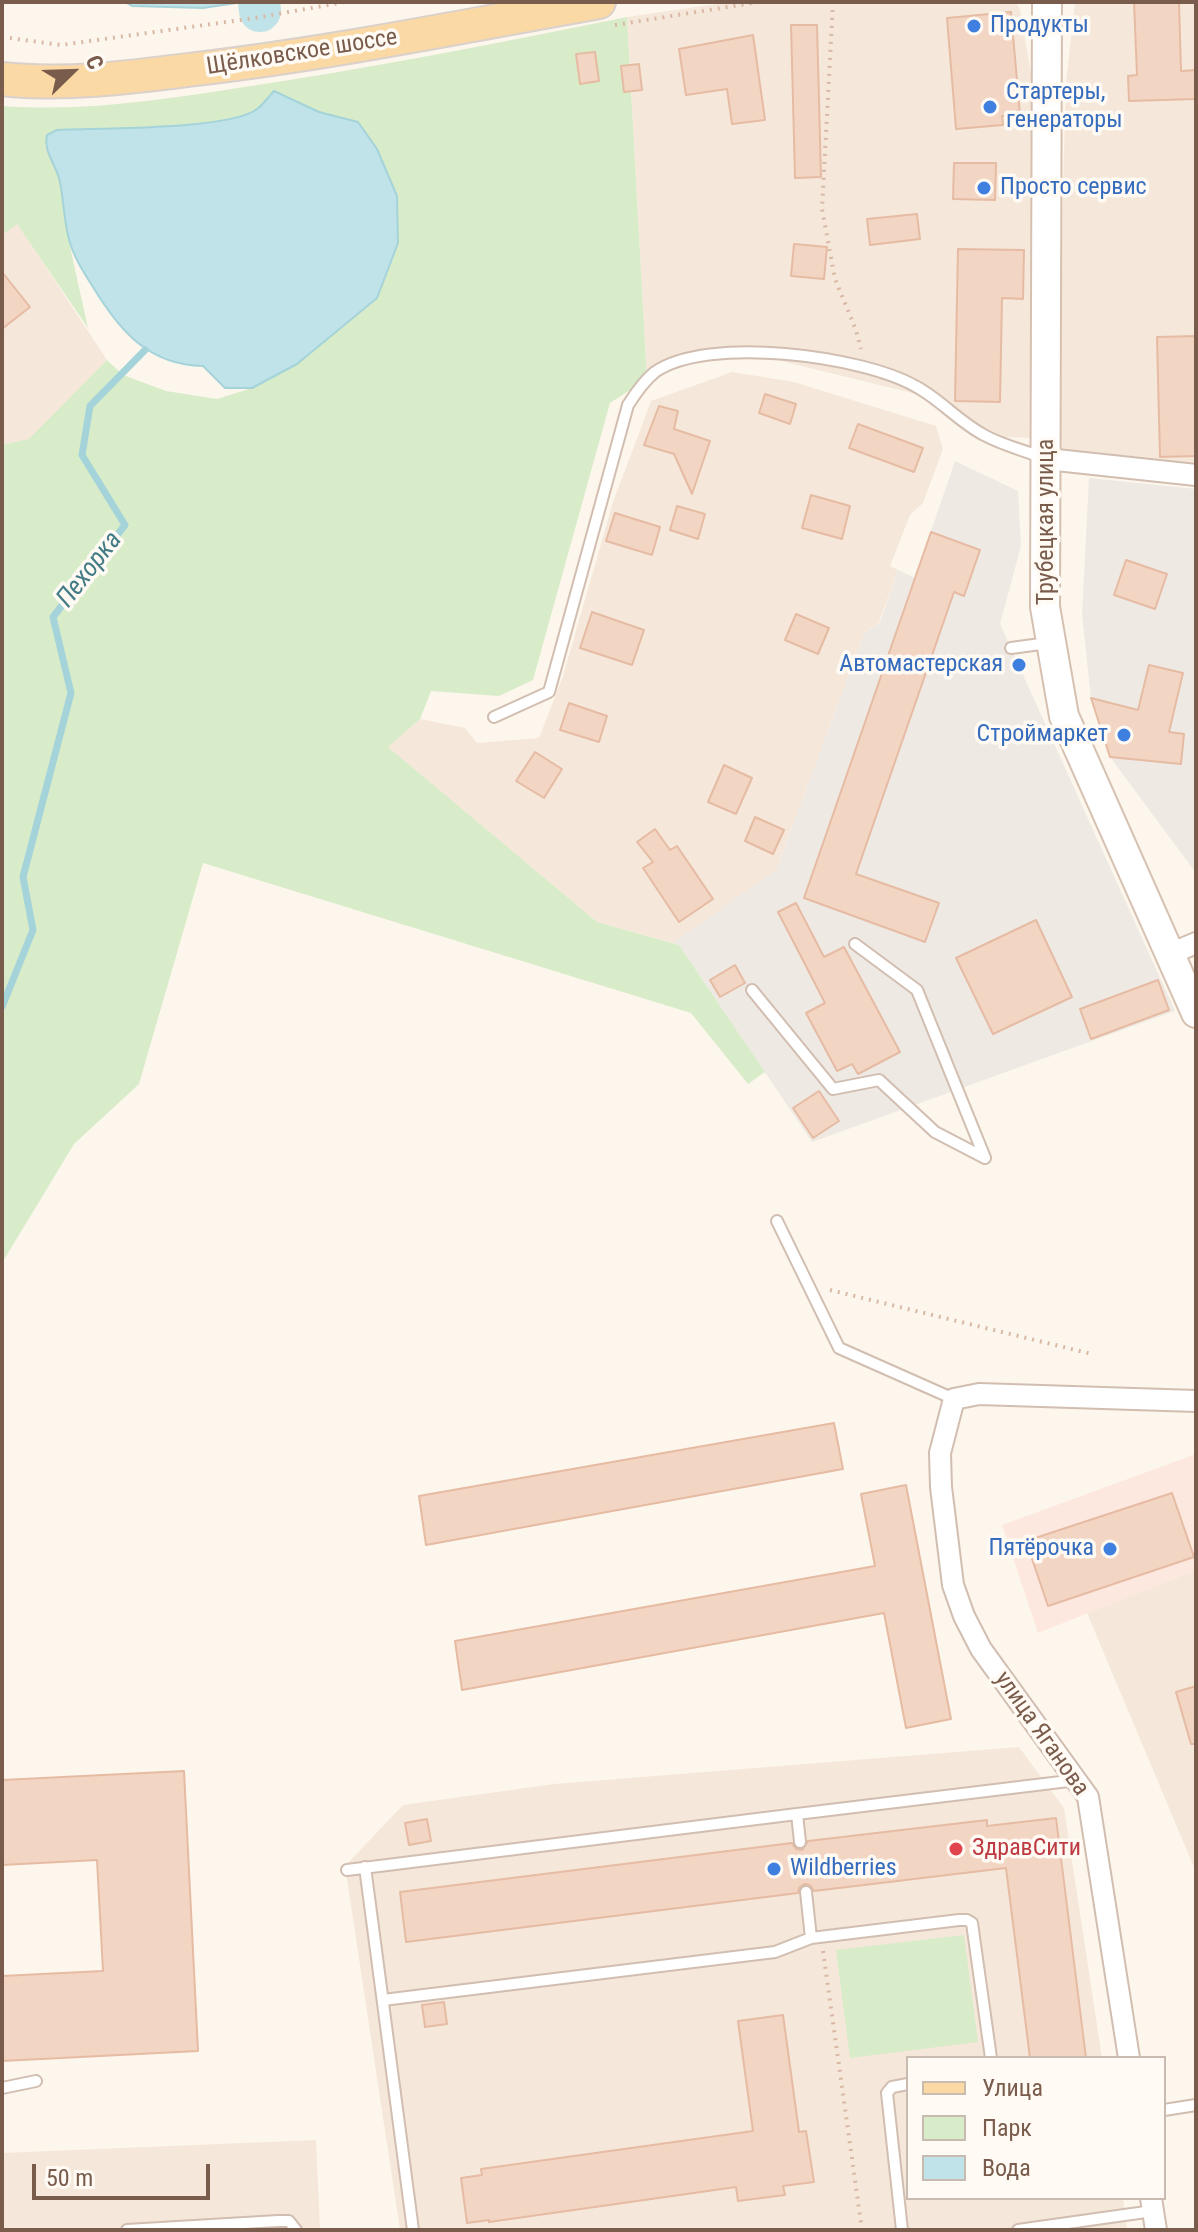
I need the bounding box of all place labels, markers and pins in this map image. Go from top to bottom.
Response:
place label: Продукты [990,12,1089,40]
marker: Продукты [965,17,983,35]
place label: Стартеры, генераторы [1006,79,1122,135]
marker: Стартеры, генераторы [981,98,999,116]
place label: Просто сервис [1000,174,1147,202]
marker: Просто сервис [975,179,993,197]
place label: Автомастерская [839,651,1003,679]
marker: Автомастерская [1010,656,1028,674]
place label: Строймаркет [977,721,1108,749]
marker: Строймаркет [1115,726,1133,744]
place label: Пятёрочка [989,1535,1094,1563]
marker: Пятёрочка [1101,1540,1119,1558]
place label: ЗдравСити [972,1835,1081,1863]
marker: ЗдравСити [947,1840,965,1858]
place label: Wildberries [790,1855,897,1883]
marker: Wildberries [765,1860,783,1878]

